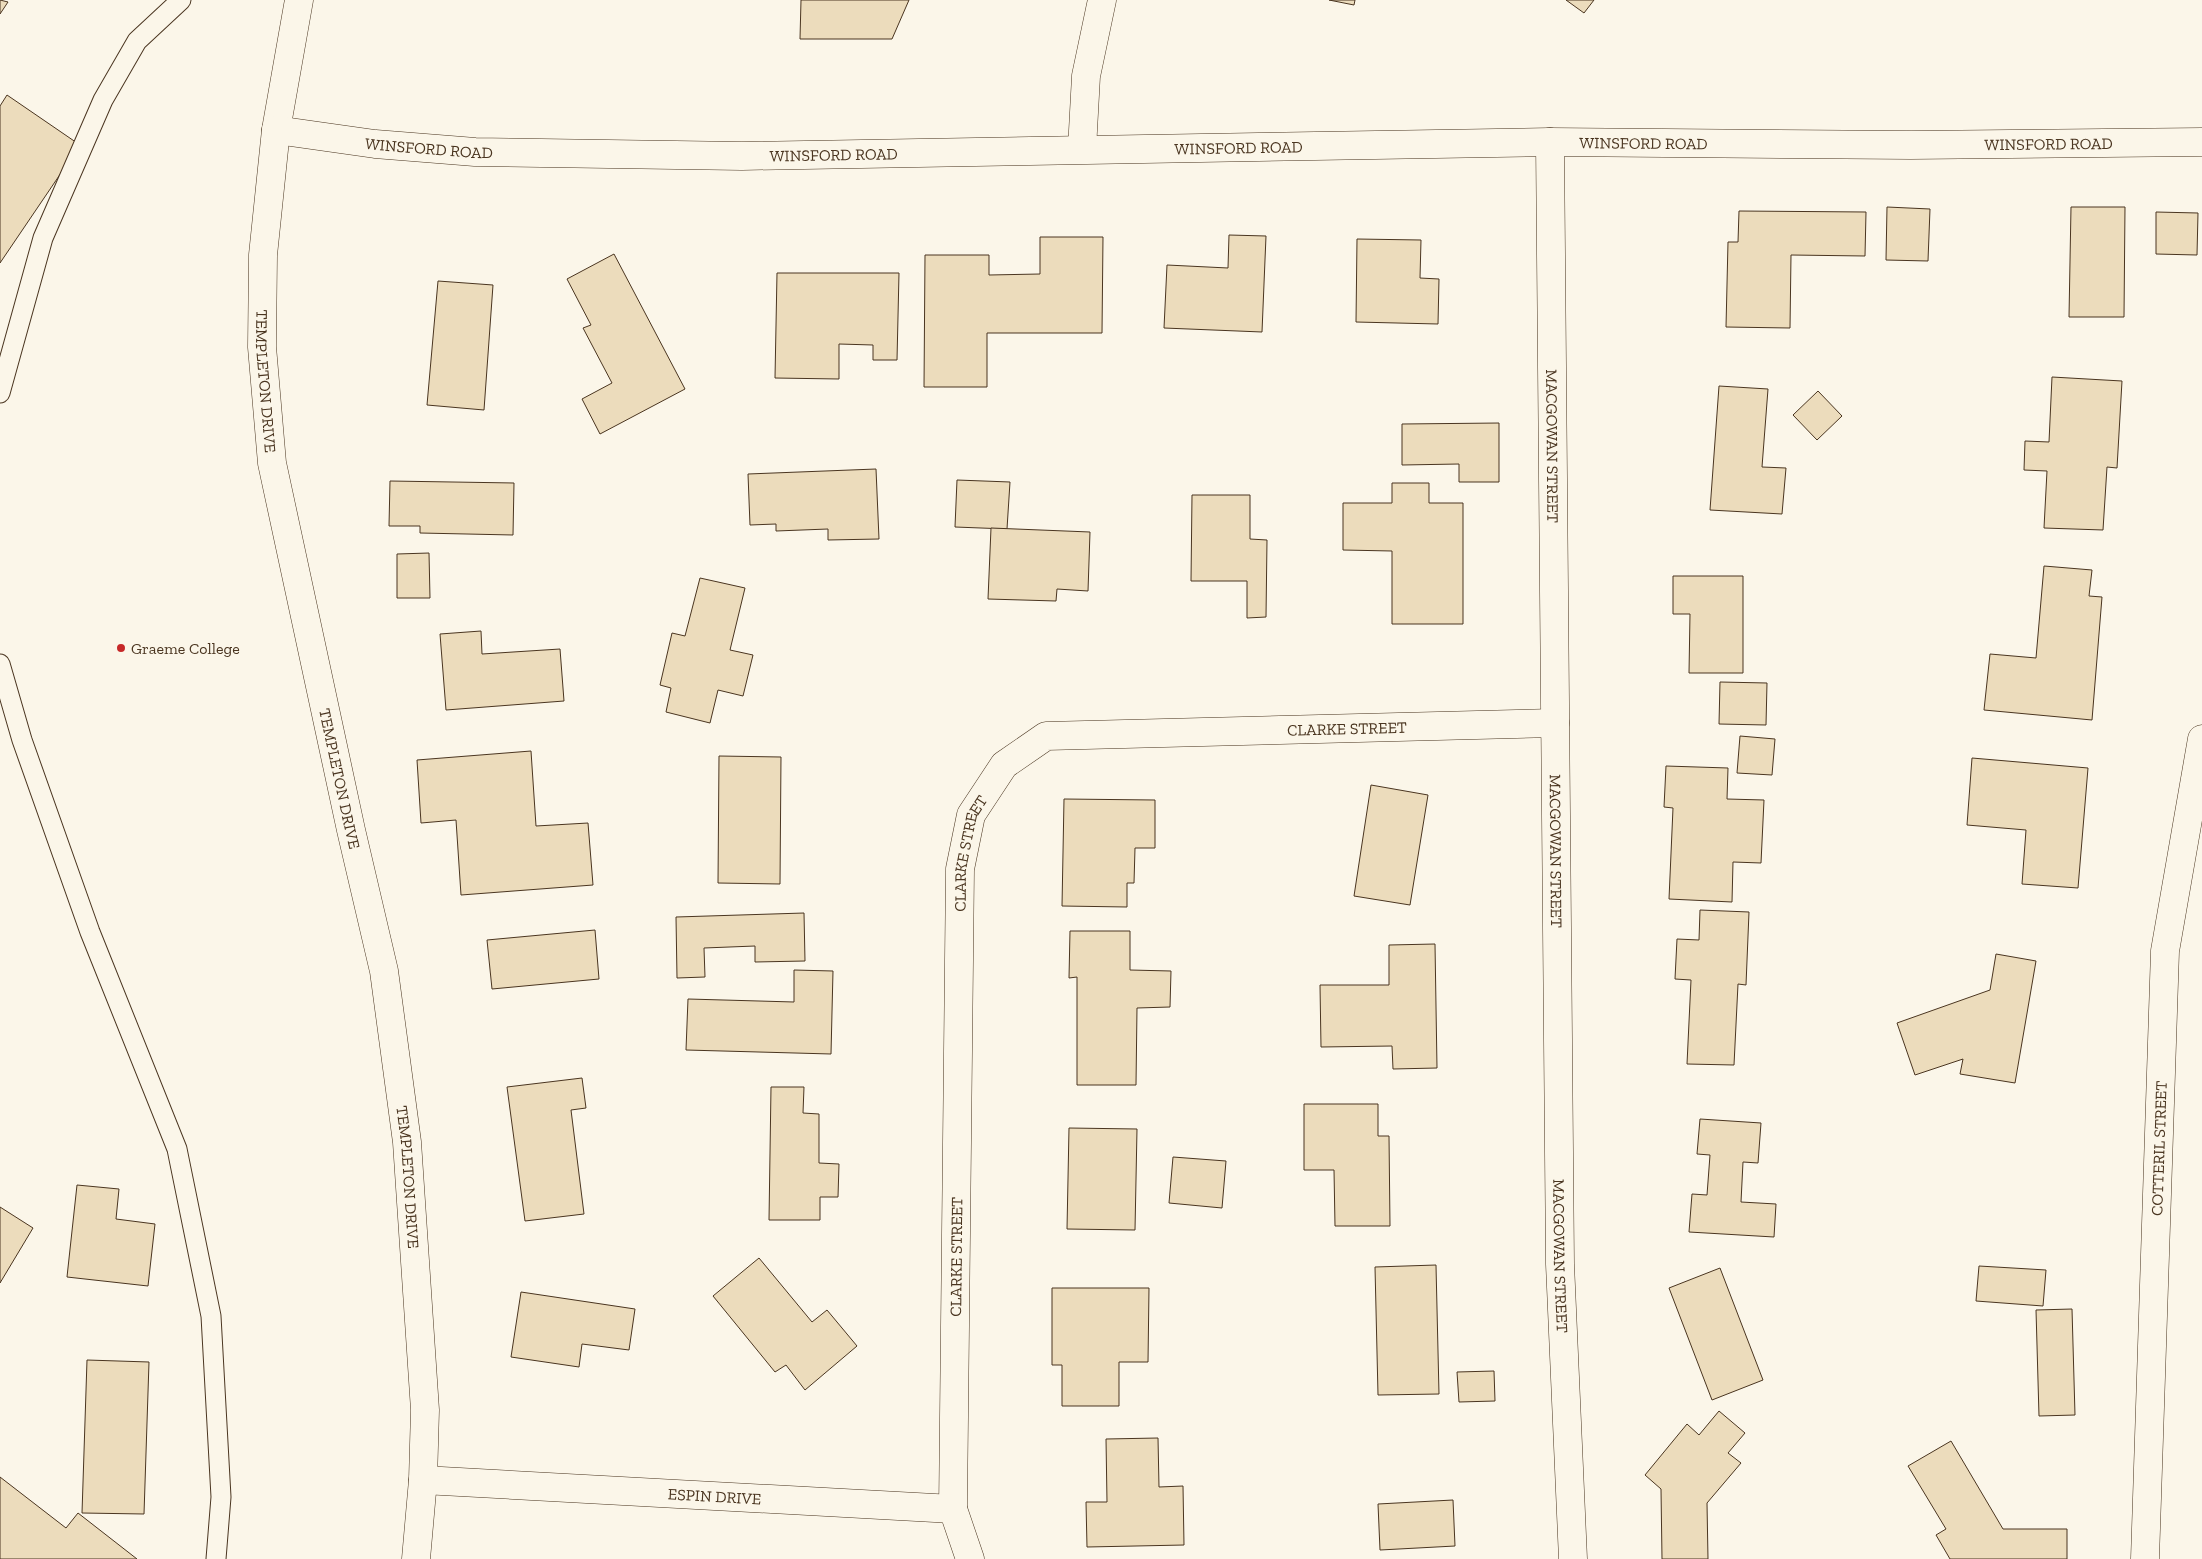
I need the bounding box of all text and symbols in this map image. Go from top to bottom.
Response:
street label: WINSFORD ROAD [1579,133,1708,153]
street label: WINSFORD ROAD [364,134,493,162]
street label: WINSFORD ROAD [1984,134,2113,154]
street label: WINSFORD ROAD [1174,137,1303,159]
street label: WINSFORD ROAD [769,144,898,166]
street label: TEMPLETON DRIVE [252,309,280,453]
street label: MACGOWAN STREET [1542,369,1562,523]
place label: Graeme College [131,639,240,658]
marker: Graeme College [115,642,127,654]
street label: TEMPLETON DRIVE [315,707,364,851]
street label: CLARKE STREET [1287,718,1407,740]
street label: MACGOWAN STREET [1546,774,1566,928]
street label: CLARKE STREET [951,792,991,912]
street label: COTTERIL STREET [2147,1080,2171,1216]
street label: TEMPLETON DRIVE [392,1105,423,1249]
street label: MACGOWAN STREET [1549,1179,1572,1333]
street label: CLARKE STREET [946,1197,966,1317]
street label: ESPIN DRIVE [667,1484,762,1508]

